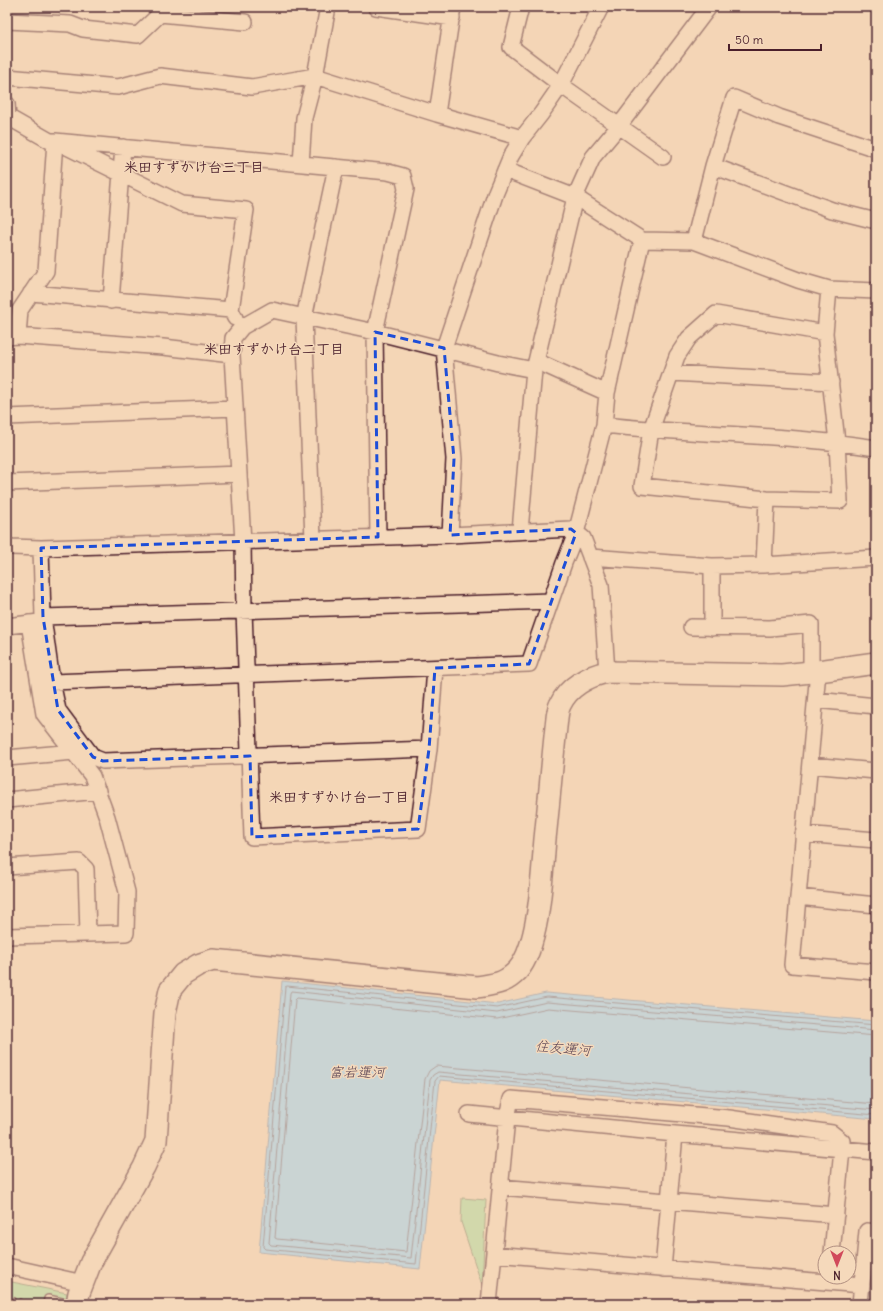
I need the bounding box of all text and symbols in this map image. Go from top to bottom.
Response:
scale bar [729,26,821,52]
text: 50 m [735,32,764,47]
district label: 米田すずかけ台三丁目 [124,158,264,176]
district label: 米田すずかけ台二丁目 [204,340,344,358]
district label: 米田すずかけ台一丁目 [269,788,409,806]
water label: 住友運河 [534,1037,594,1060]
water label: 富岩運河 [329,1063,387,1081]
north arrow [817,1245,857,1285]
text: N [833,1268,841,1282]

